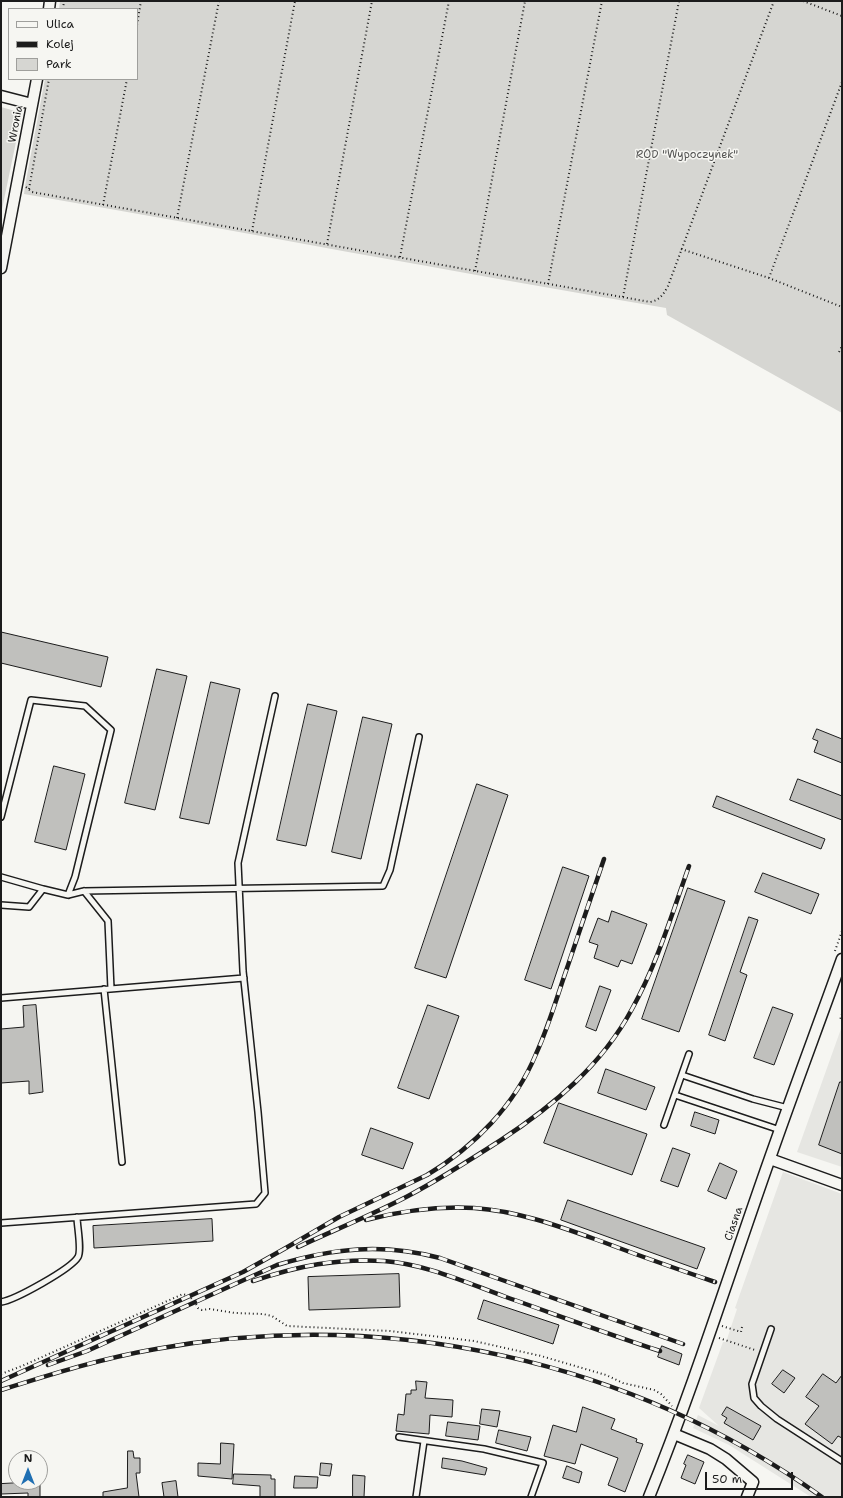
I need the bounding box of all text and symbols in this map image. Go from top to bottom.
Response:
legend [8,8,138,80]
text: Ulica [46,16,74,32]
text: Kolej [46,36,74,52]
text: Park [46,56,72,72]
street label: Wronia [6,104,26,144]
park label: ROD "Wypoczynek" [636,148,738,162]
street label: Ciasna [722,1205,746,1243]
north arrow [8,1450,48,1490]
text: N [24,1451,32,1466]
scale bar [707,1464,795,1490]
text: 50 m [712,1471,742,1487]

